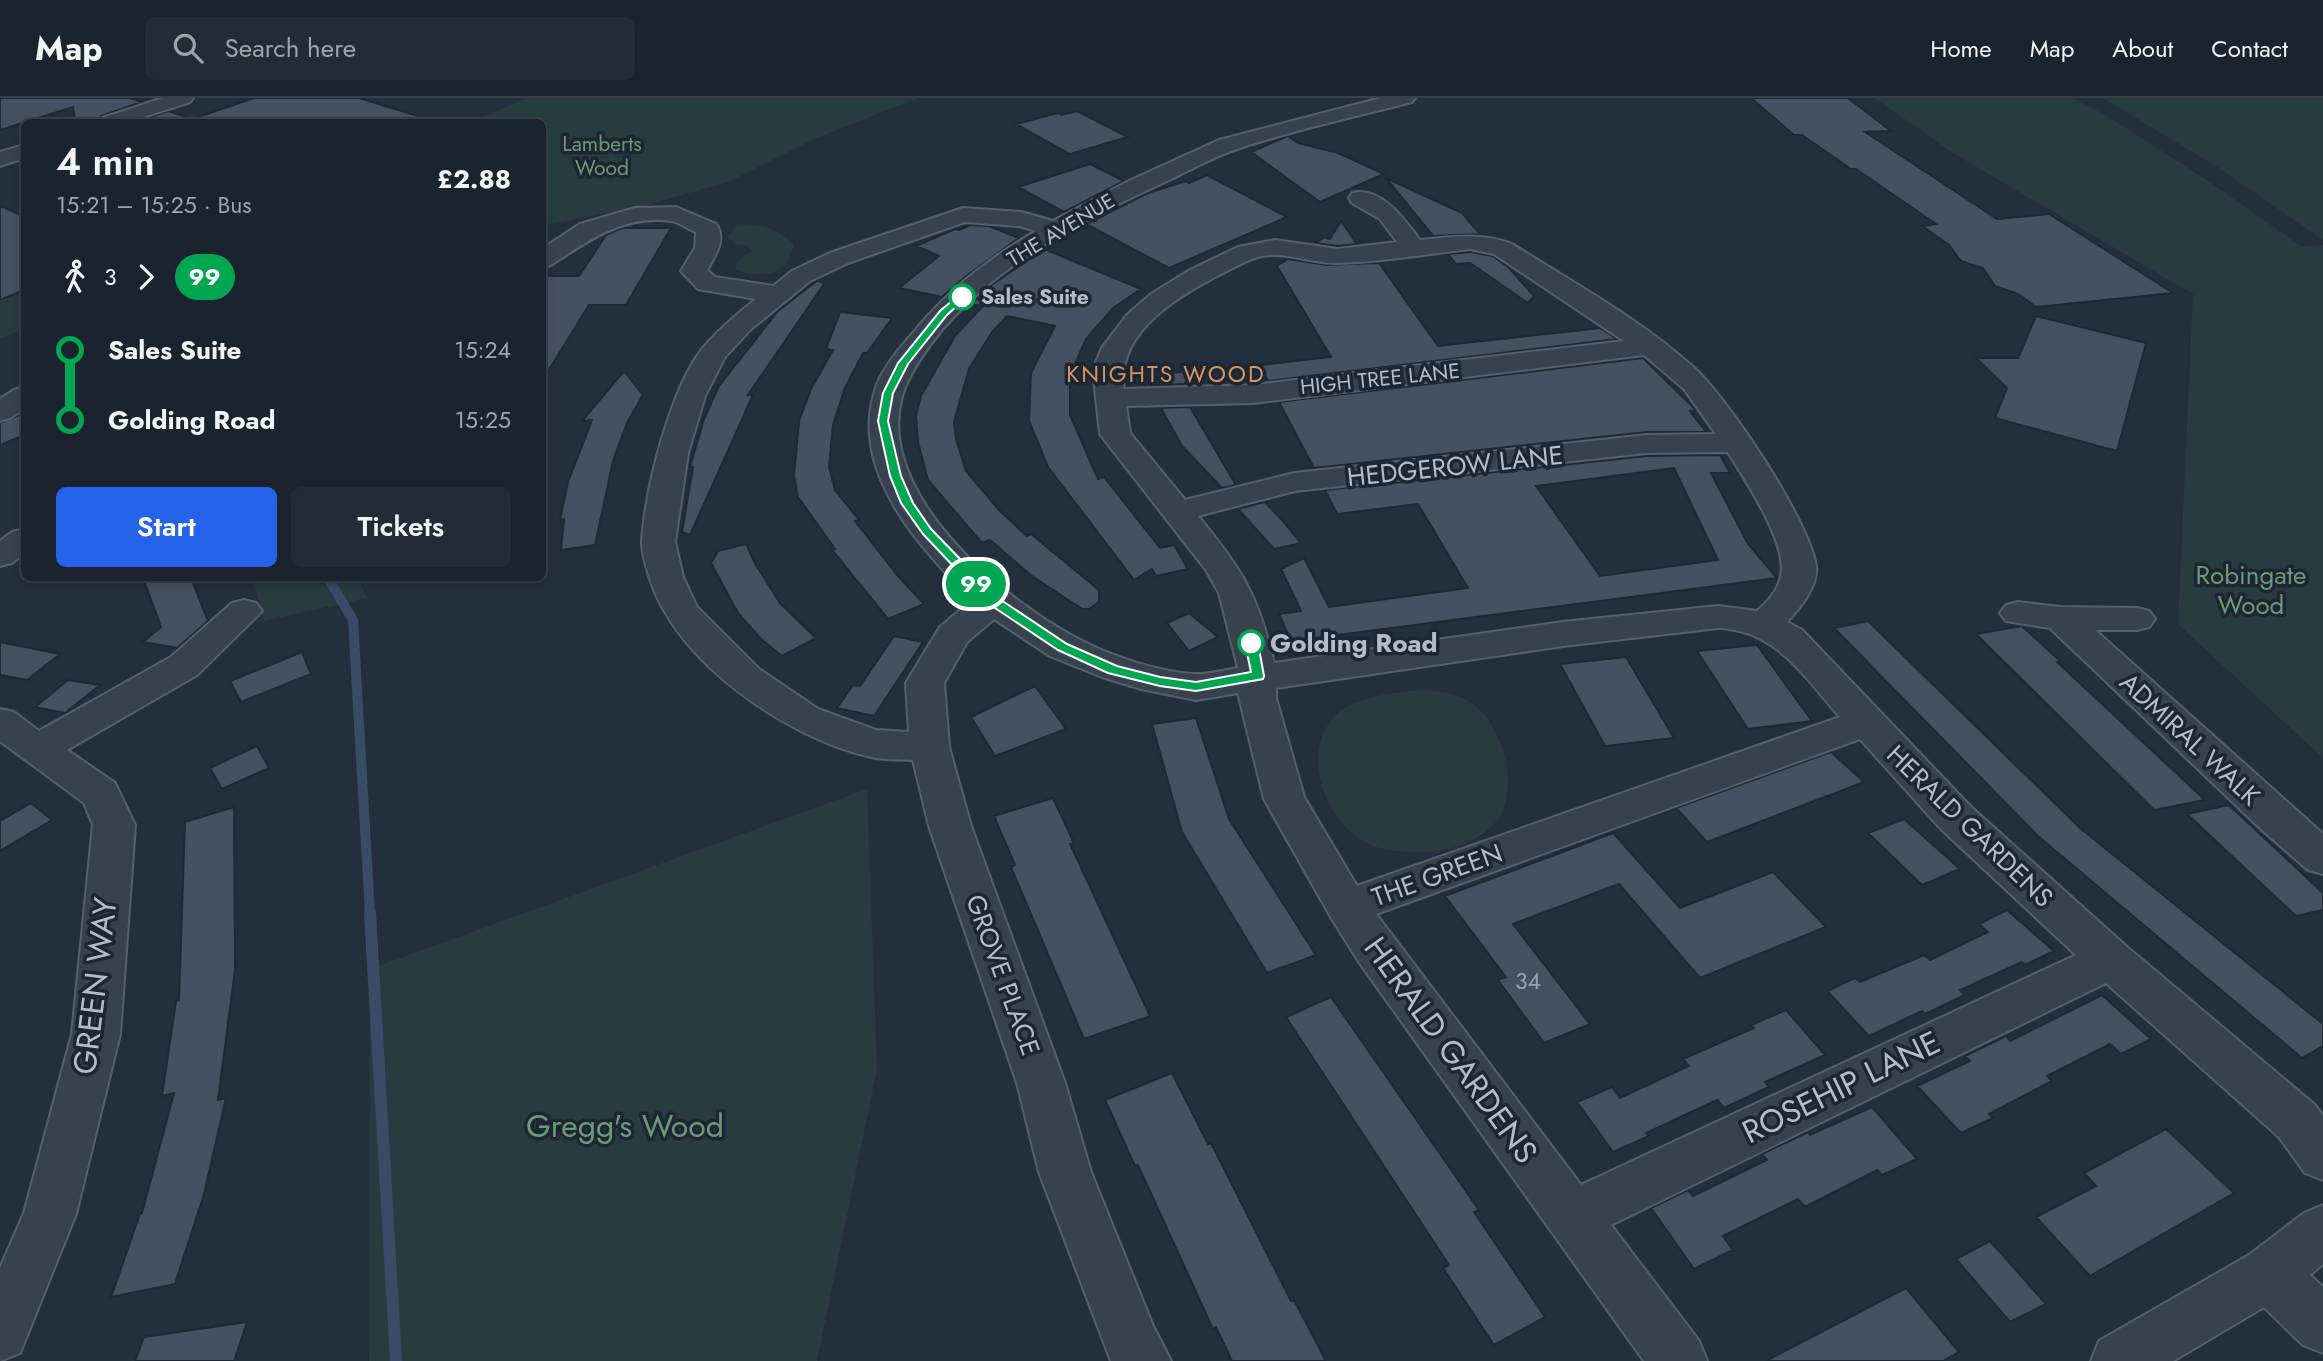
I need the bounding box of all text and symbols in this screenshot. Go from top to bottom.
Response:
search box [145,17,635,80]
text: Map [35,25,103,72]
icon: search [169,29,207,67]
text: Search here [225,29,356,67]
text: Home [1930,31,1992,66]
text: Map [2030,31,2074,66]
text: About [2112,31,2173,66]
text: Contact [2211,31,2288,66]
park label: Lamberts Wood [562,129,642,183]
text: 4 min [56,134,155,189]
text: £2.88 [437,160,511,198]
street label: THE AVENUE [1002,186,1120,274]
text: 15:21 – 15:25 · Bus [56,188,252,222]
icon: walk [56,258,94,296]
icon: forward [127,258,165,296]
text: 99 [189,259,221,294]
text: 3 [104,260,117,294]
place label: Sales Suite [981,282,1089,312]
marker: Sales Suite [949,284,975,310]
text: Sales Suite [108,331,241,369]
text: 15:24 [454,333,511,367]
street label: HIGH TREE LANE [1299,356,1461,402]
district label: KNIGHTS WOOD [1066,357,1266,391]
text: Golding Road [108,401,276,439]
text: 15:25 [455,403,511,437]
street label: HEDGEROW LANE [1345,436,1565,496]
button: Start [56,487,277,567]
button: Tickets [291,487,511,567]
park label: Robingate Wood [2196,556,2306,624]
line badge: 99 [944,561,1007,607]
text: 99 [960,566,992,601]
place label: Golding Road [1270,624,1438,662]
marker: Golding Road [1238,630,1264,656]
street label: ADMIRAL WALK [2111,664,2269,815]
street label: HERALD GARDENS [1878,736,2062,916]
street label: THE GREEN [1366,834,1508,916]
street label: GROVE PLACE [956,889,1050,1061]
street label: GREEN WAY [61,895,129,1077]
street label: HERALD GARDENS [1353,927,1549,1173]
house number: 34 [1515,964,1541,998]
street label: ROSEHIP LANE [1734,1019,1948,1155]
park label: Gregg's Wood [526,1103,724,1149]

